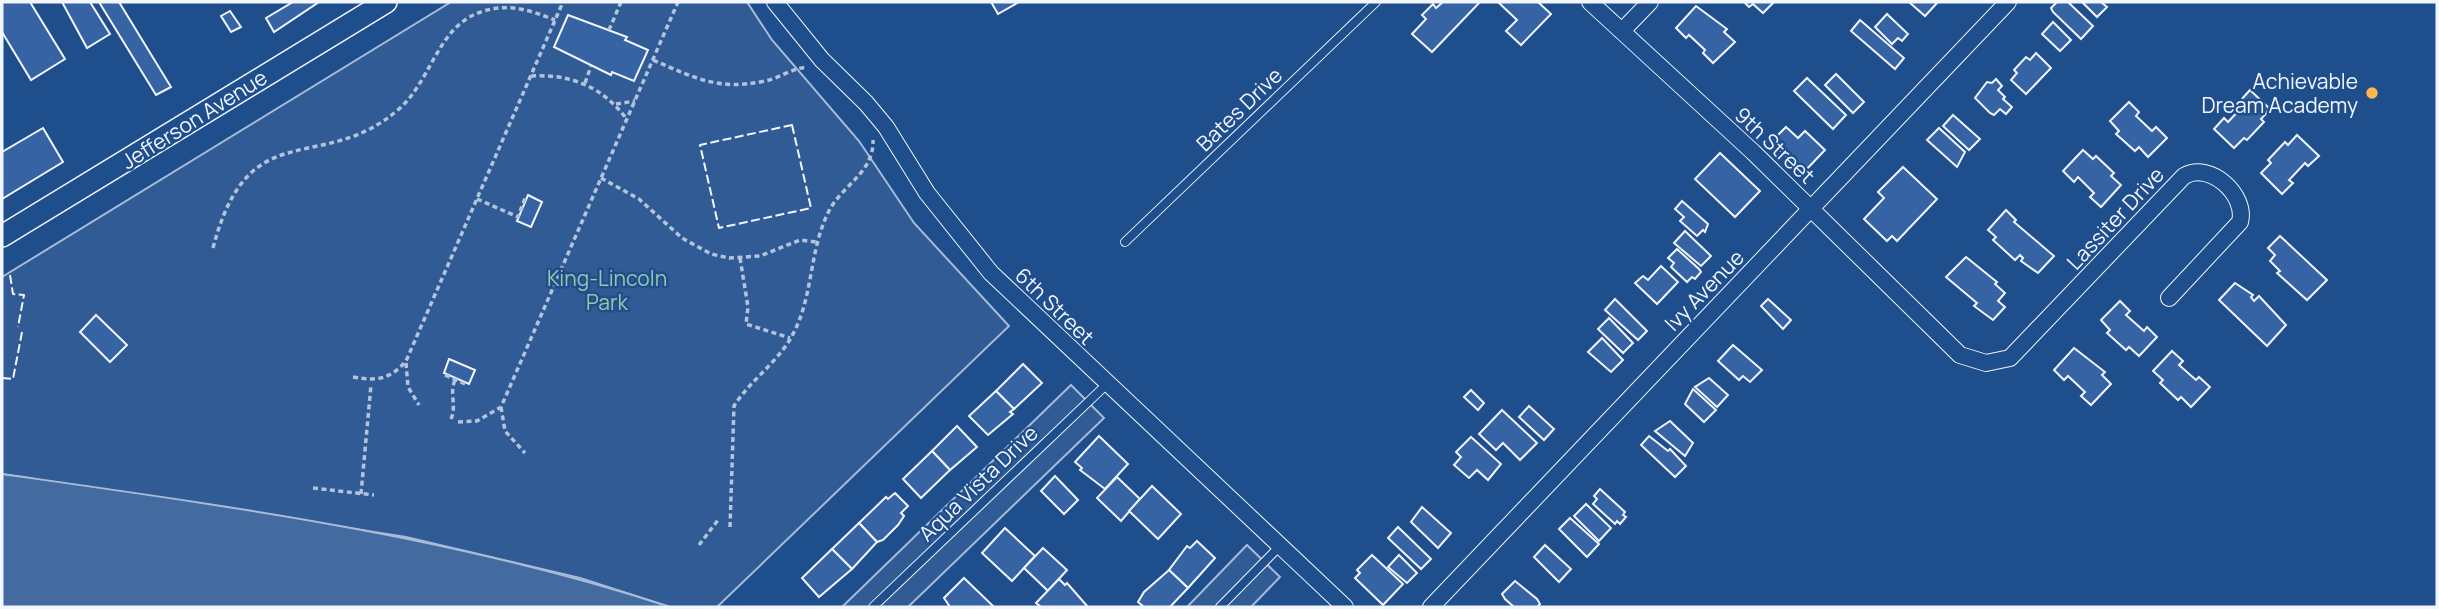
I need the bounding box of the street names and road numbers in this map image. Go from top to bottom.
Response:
street label: Bates Drive [1190,61,1288,157]
street label: Jefferson Avenue [116,63,272,175]
street label: 9th Street [1729,101,1821,189]
street label: Lassiter Drive [2060,161,2170,275]
street label: Ivy Avenue [1658,243,1750,337]
street label: 6th Street [1009,261,1101,351]
street label: Aqua Vista Drive [912,419,1044,547]

